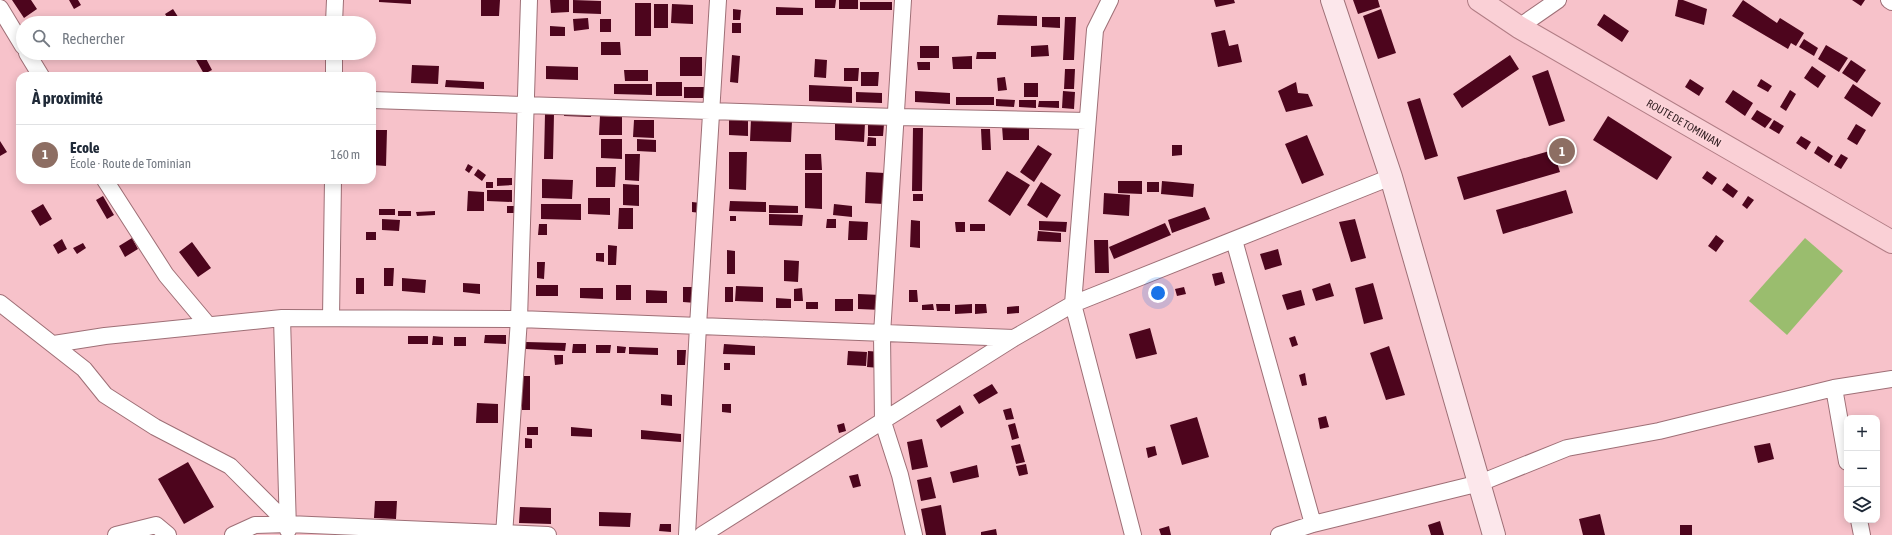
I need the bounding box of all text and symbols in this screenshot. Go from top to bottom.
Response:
search box [16,16,376,60]
icon: search [30,27,52,49]
text: Rechercher [62,30,124,47]
text: À proximité [32,88,103,108]
street label: ROUTE DE TOMINIAN [1645,97,1723,149]
pin: 1 [1549,136,1575,166]
text: Ecole [70,139,100,156]
text: 1 [42,147,48,162]
text: 160 m [331,147,360,162]
text: École · Route de Tominian [70,156,191,171]
your location [1148,283,1168,303]
map controls [1844,415,1880,523]
button: + [1844,415,1880,451]
button: − [1844,451,1880,487]
button: layers [1844,487,1880,523]

